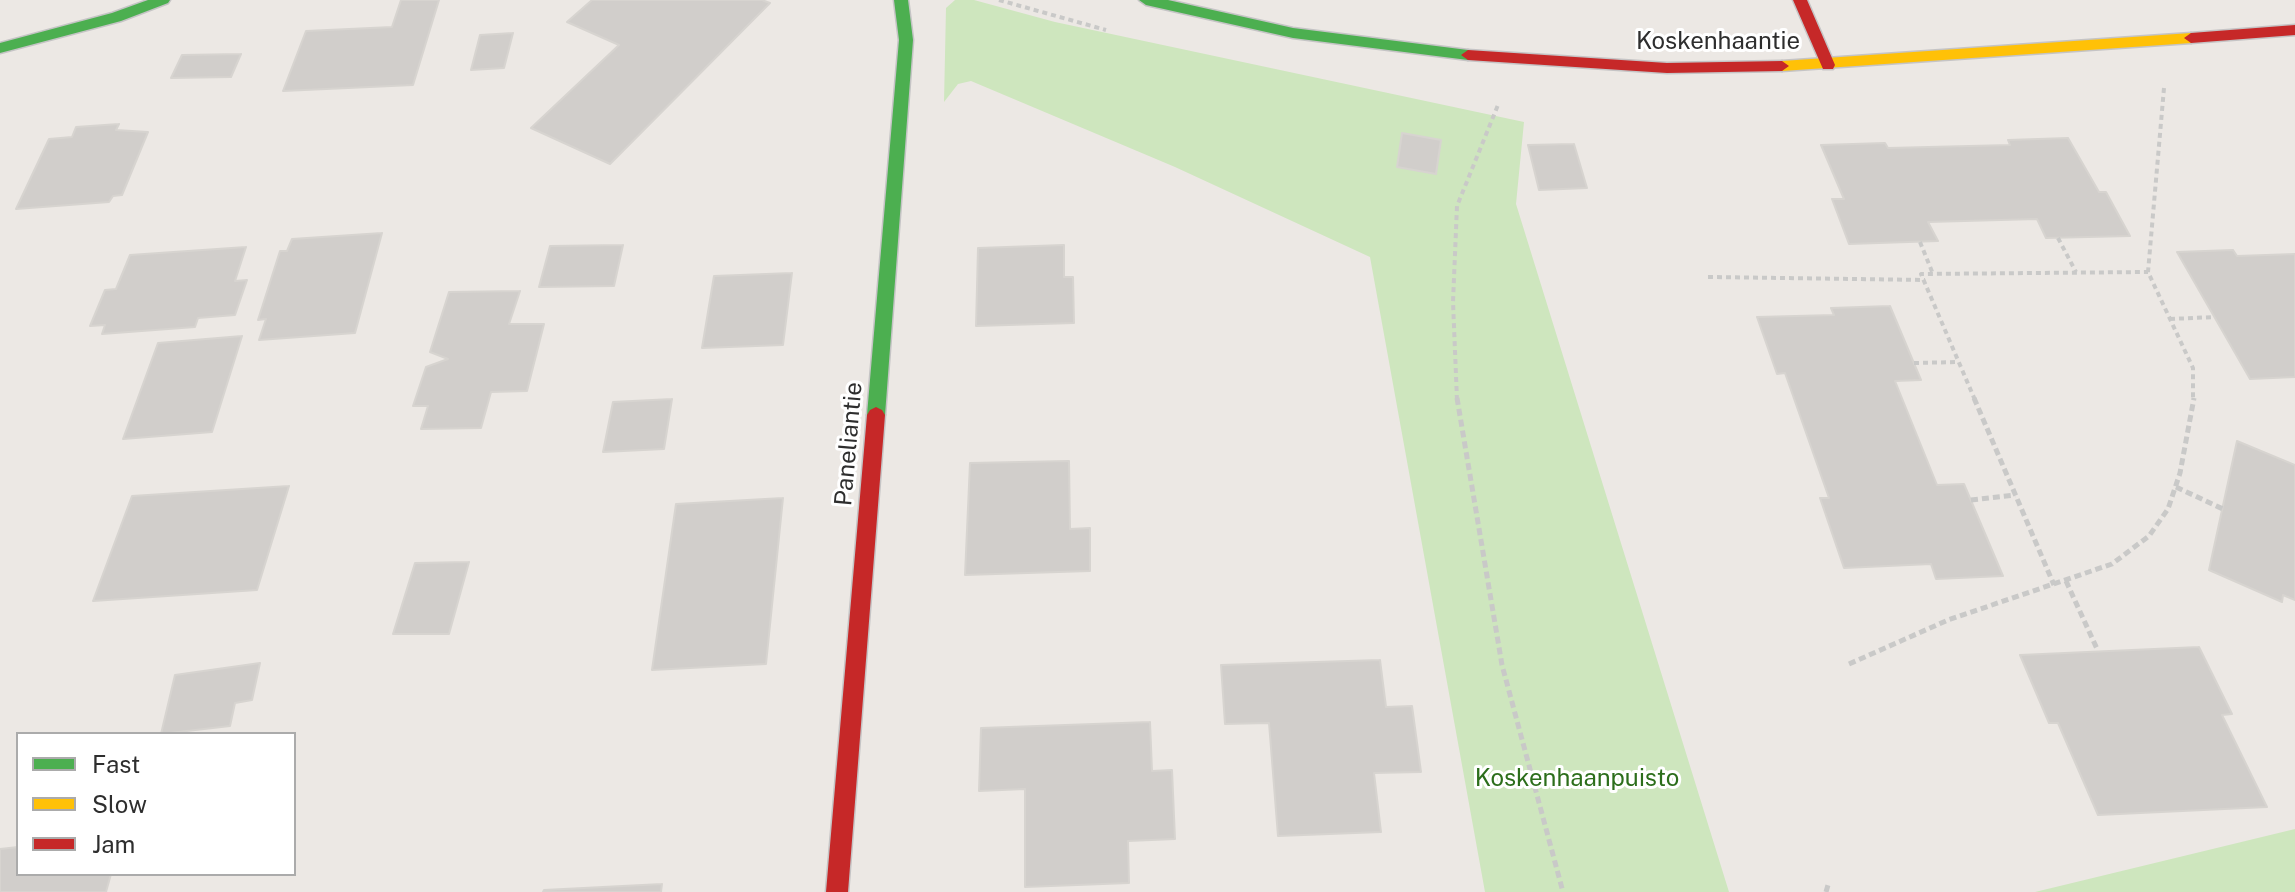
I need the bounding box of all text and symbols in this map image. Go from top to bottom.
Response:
street label: Koskenhaantie [1636,28,1800,56]
street label: Paneliantie [829,381,869,507]
legend [16,732,296,876]
text: Fast [92,750,140,778]
park label: Koskenhaanpuisto [1475,765,1679,793]
text: Slow [92,790,147,818]
text: Jam [92,830,135,858]

